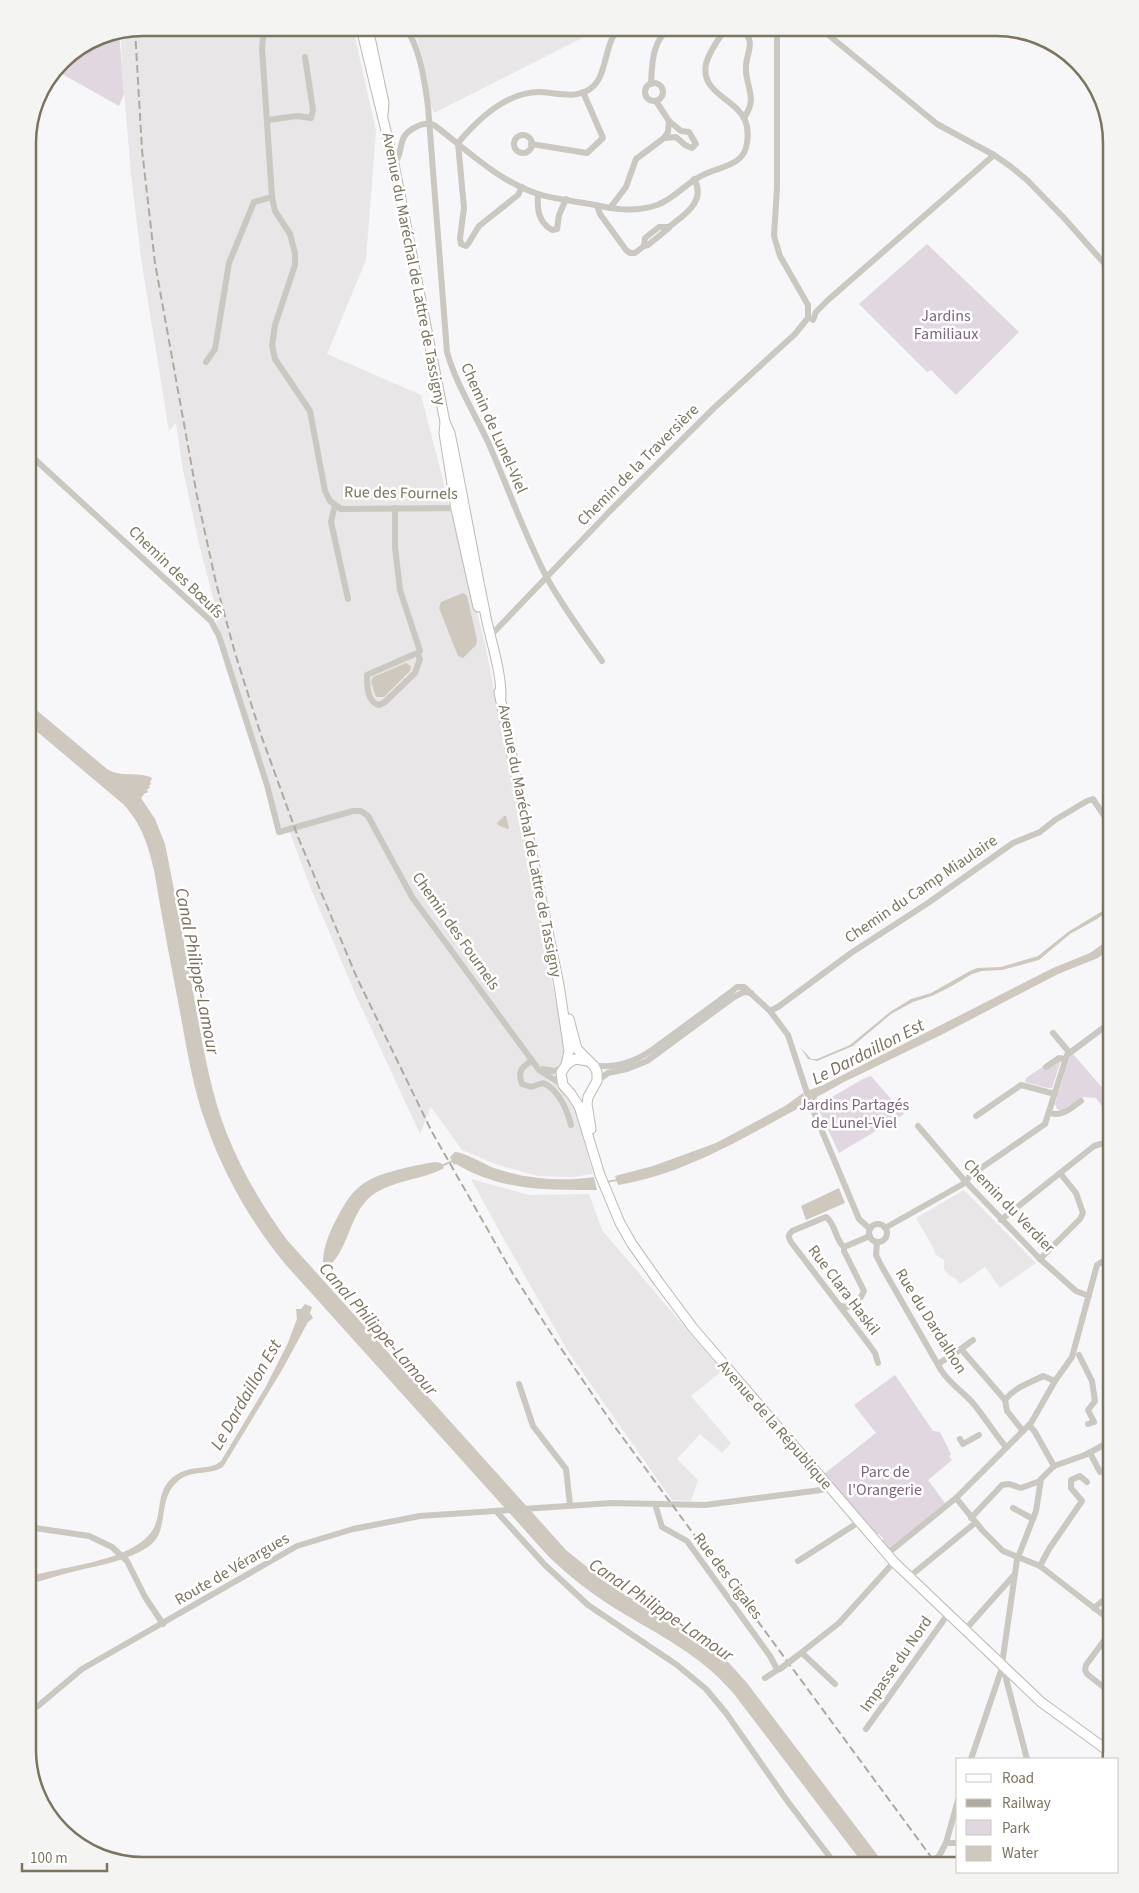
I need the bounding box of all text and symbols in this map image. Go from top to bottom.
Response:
street label: Avenue du Maréchal de Lattre de Tassigny [377,131,451,408]
park label: Jardins Familiaux [914,305,978,345]
street label: Chemin de Lunel-Viel [455,359,533,497]
street label: Chemin de la Traversière [572,399,704,531]
street label: Rue des Fournels [344,481,458,505]
street label: Chemin des Bœufs [124,521,229,623]
street label: Avenue du Maréchal de Lattre de Tassigny [493,703,567,980]
street label: Chemin du Camp Miaulaire [840,830,1002,948]
street label: Chemin des Fournels [407,867,505,995]
water label: Canal Philippe-Lamour [169,885,226,1057]
water label: Le Dardaillon Est [807,1012,930,1091]
park label: Jardins Partagés de Lunel-Viel [799,1094,909,1134]
street label: Chemin du Verdier [958,1154,1060,1258]
street label: Rue Clara Haskil [803,1240,885,1340]
water label: Canal Philippe-Lamour [313,1257,444,1402]
street label: Rue du Dardalhon [890,1264,972,1378]
water label: Le Dardaillon Est [204,1334,288,1455]
street label: Avenue de la République [713,1356,837,1494]
park label: Parc de l'Orangerie [848,1461,922,1501]
street label: Route de Vérargues [171,1527,293,1611]
street label: Rue des Cigales [688,1528,768,1624]
water label: Canal Philippe-Lamour [584,1552,739,1668]
street label: Impasse du Nord [855,1611,937,1717]
legend [956,1758,1119,1873]
text: Road [1002,1768,1034,1789]
text: Railway [1002,1793,1051,1814]
text: Park [1002,1818,1031,1839]
scale bar [22,1840,108,1872]
text: Water [1002,1843,1039,1864]
text: 100 m [30,1848,68,1869]

